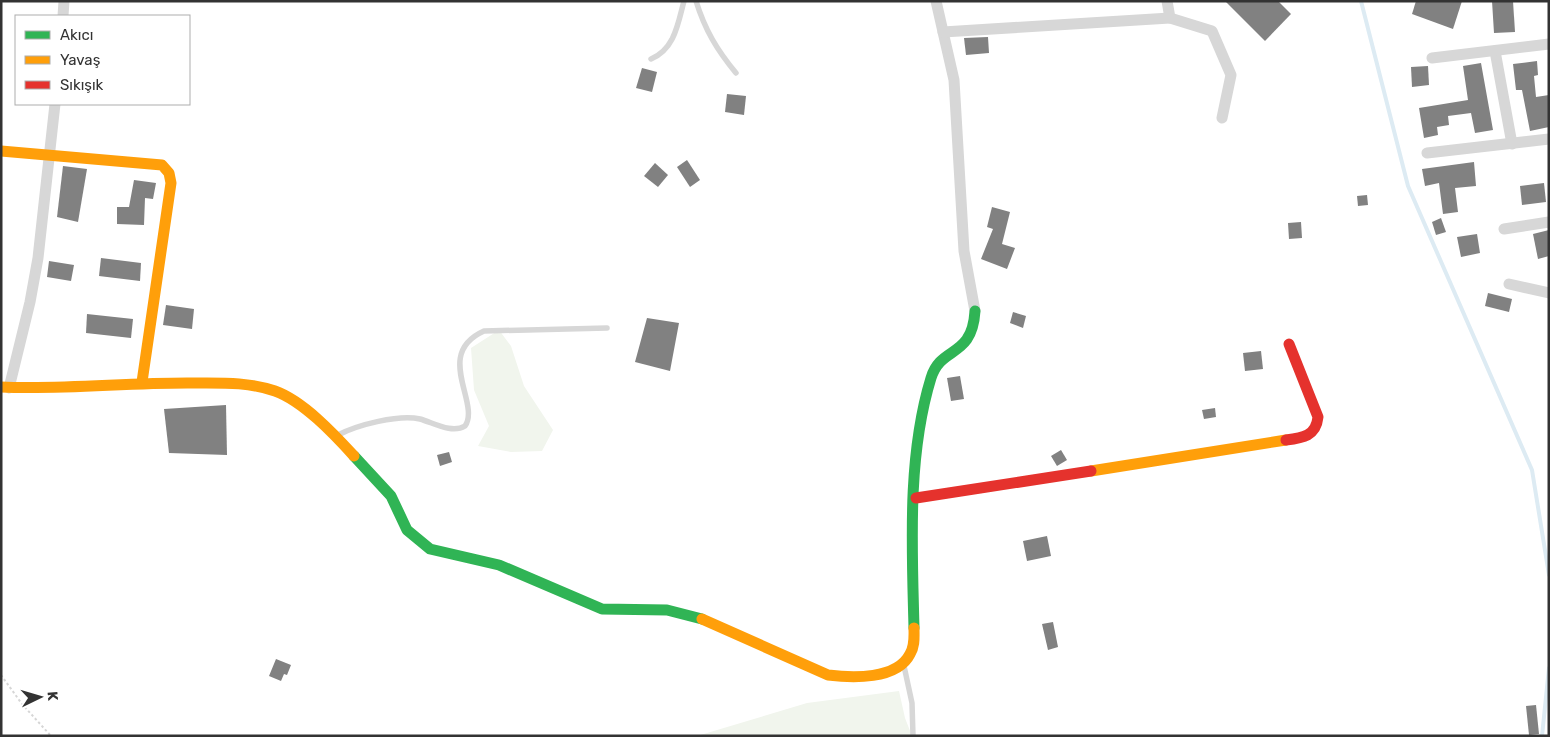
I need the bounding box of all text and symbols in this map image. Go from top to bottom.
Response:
legend [15,15,190,105]
text: Akıcı [60,26,93,44]
text: Yavaş [60,51,101,69]
text: Sıkışık [60,76,104,94]
north arrow [15,672,65,722]
text: K [44,691,61,702]

